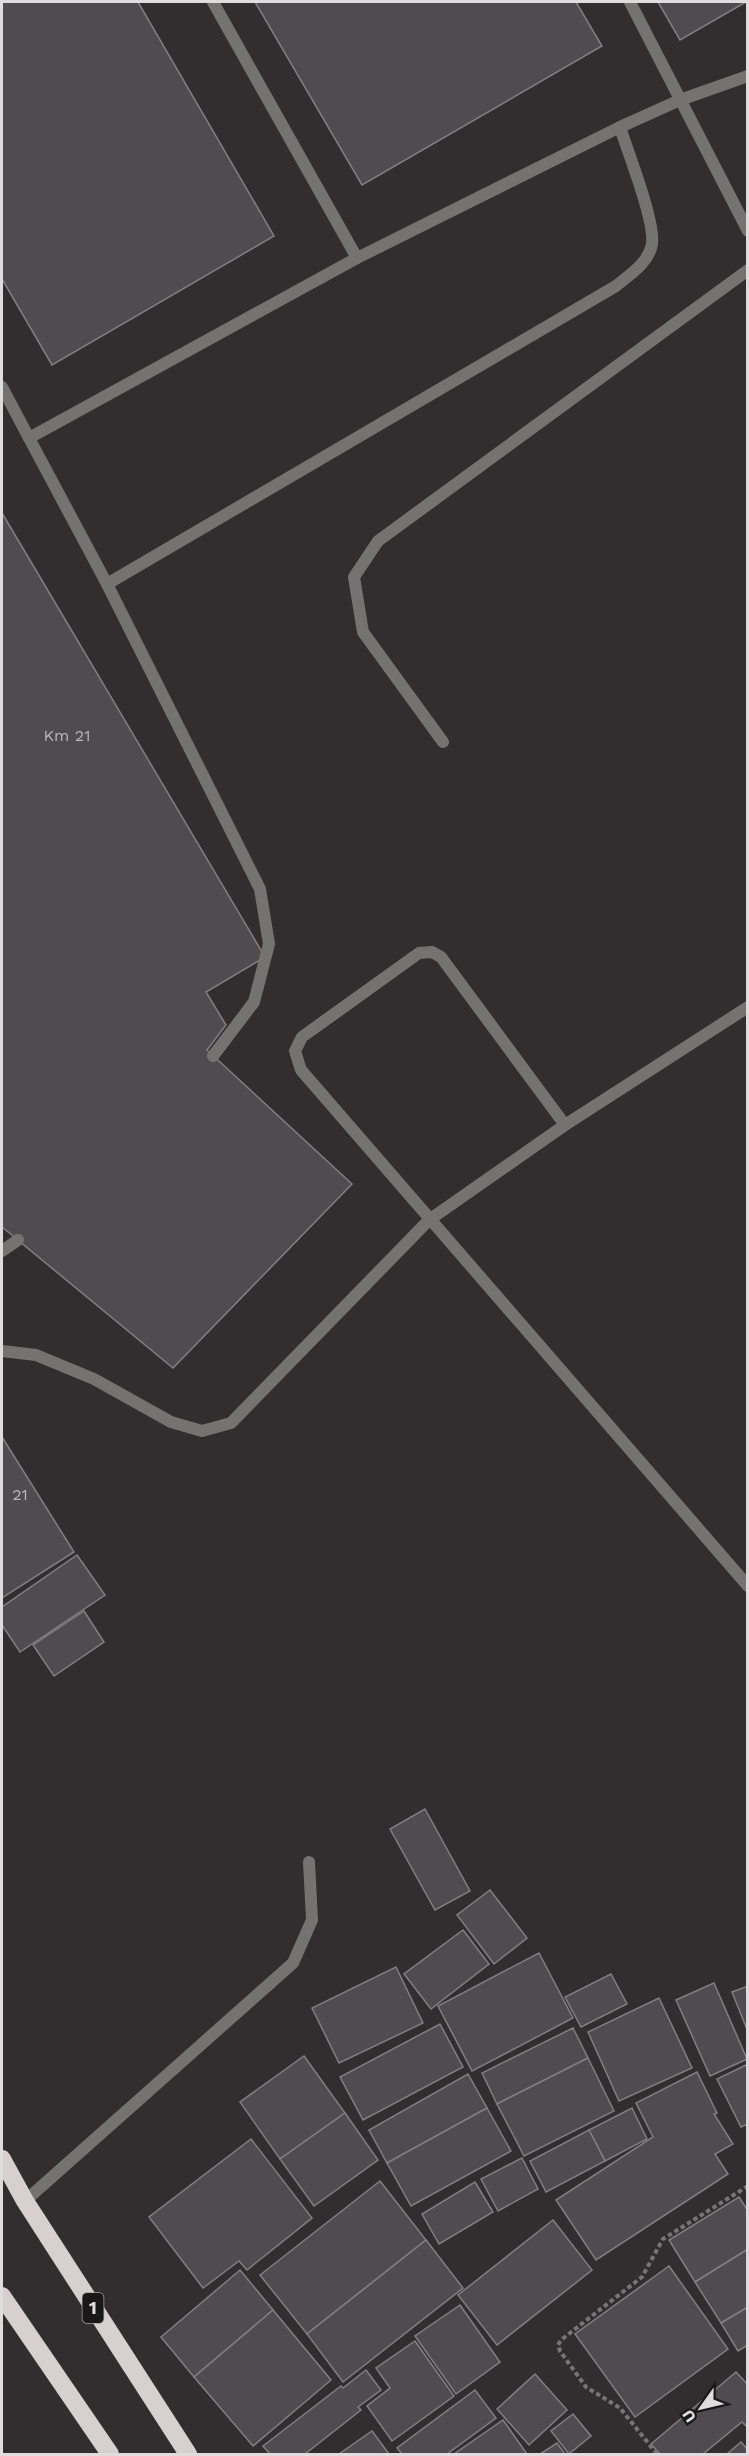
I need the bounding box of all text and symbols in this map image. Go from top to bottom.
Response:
house number: Km 21 [44,726,90,745]
house number: 21 [12,1485,28,1504]
road number: 1 [82,2293,104,2323]
north arrow [671,2378,731,2438]
text: U [678,2406,700,2426]

